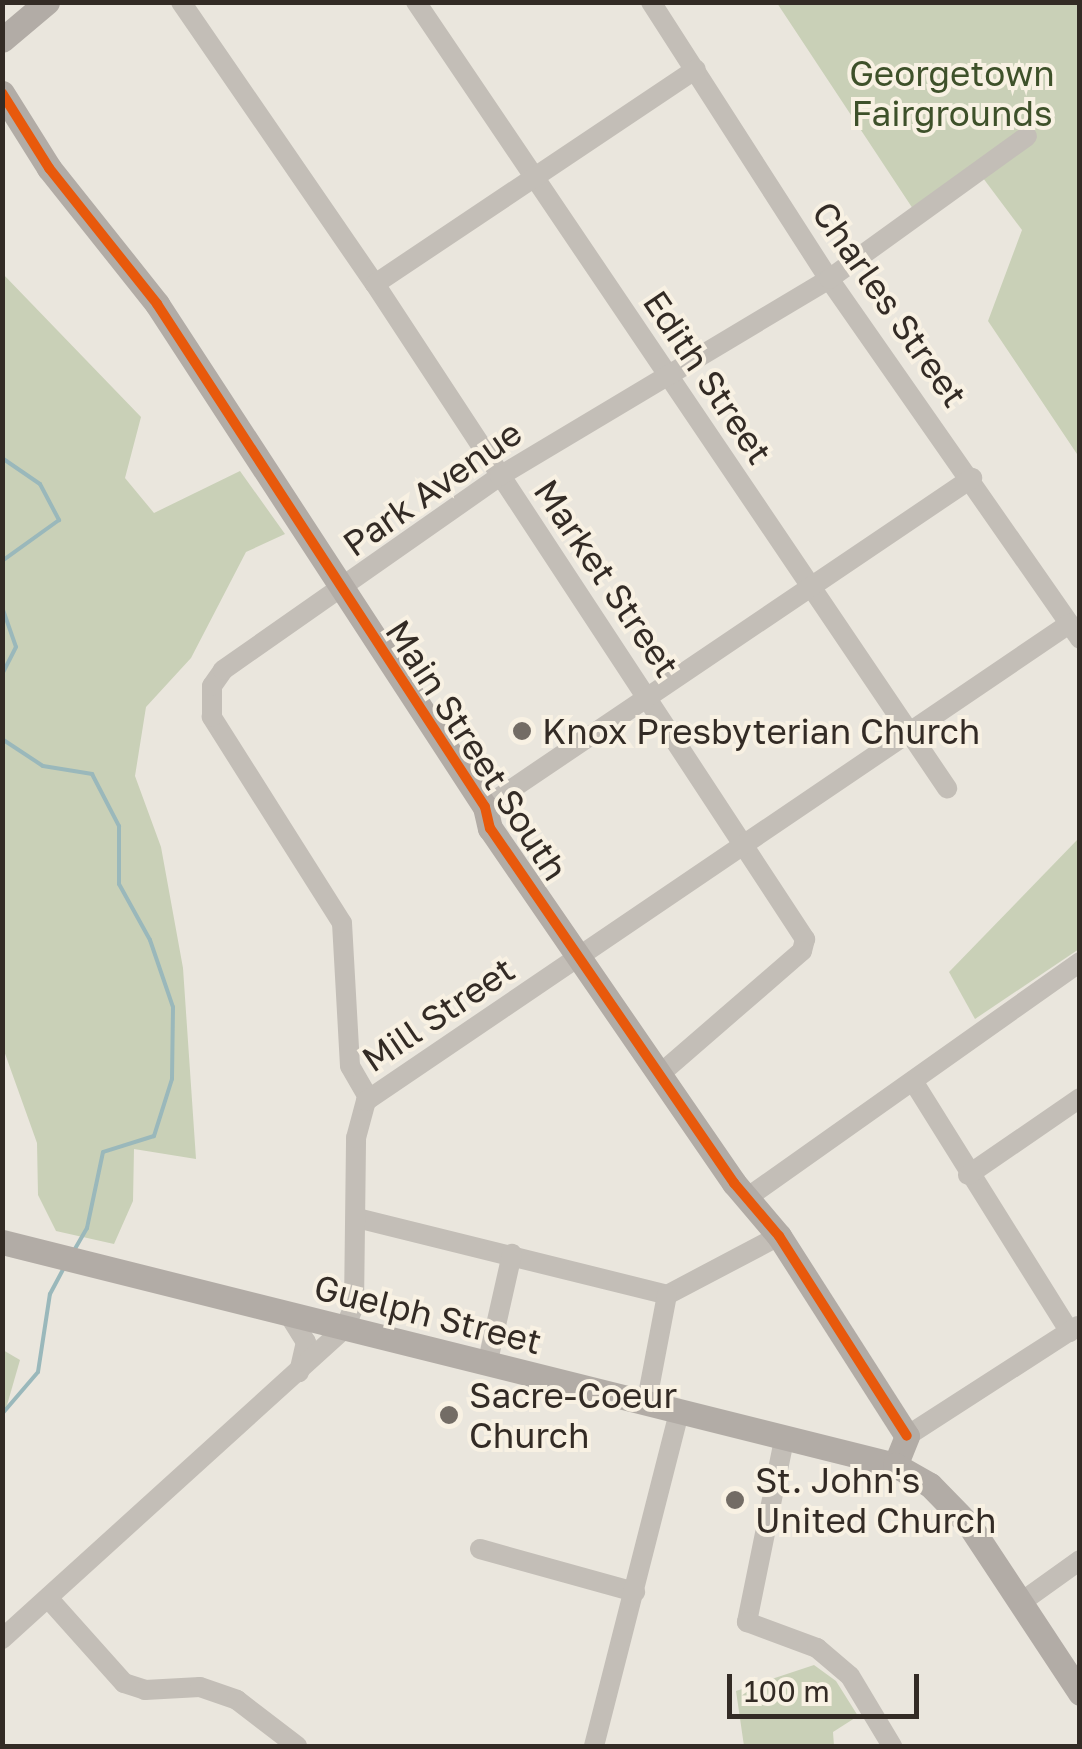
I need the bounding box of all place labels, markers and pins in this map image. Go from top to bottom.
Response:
place label: Knox Presbyterian Church [542,710,980,752]
marker: Knox Presbyterian Church [511,720,533,742]
place label: Sacre-Coeur Church [469,1374,677,1456]
marker: Sacre-Coeur Church [438,1404,460,1426]
place label: St. John's United Church [755,1459,996,1541]
marker: St. John's United Church [724,1489,746,1511]

